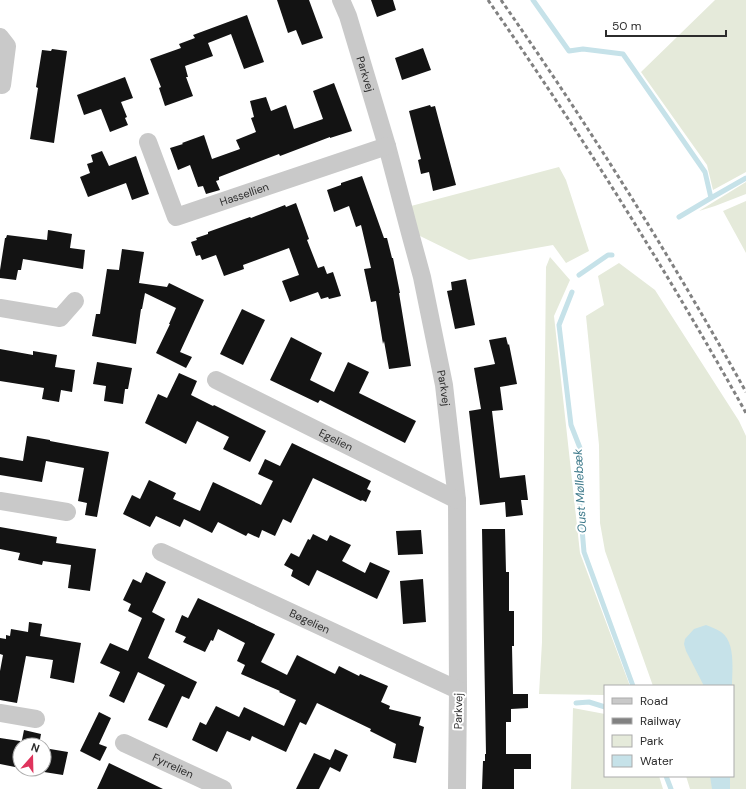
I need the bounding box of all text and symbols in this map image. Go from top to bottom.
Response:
scale bar [606,12,726,38]
text: 50 m [612,18,641,34]
street label: Parkvej [353,55,377,93]
street label: Hassellien [218,179,271,209]
street label: Parkvej [434,369,453,407]
street label: Egelien [317,425,355,454]
water label: Oust Møllebæk [570,448,590,534]
street label: Bøgelien [287,606,332,637]
legend [604,685,734,777]
street label: Parkvej [451,693,465,729]
text: Road [640,693,668,709]
text: Railway [640,713,681,729]
text: Park [640,733,664,749]
north arrow [12,737,52,777]
text: N [29,740,42,756]
street label: Fyrrelien [150,750,196,781]
text: Water [640,753,674,769]

